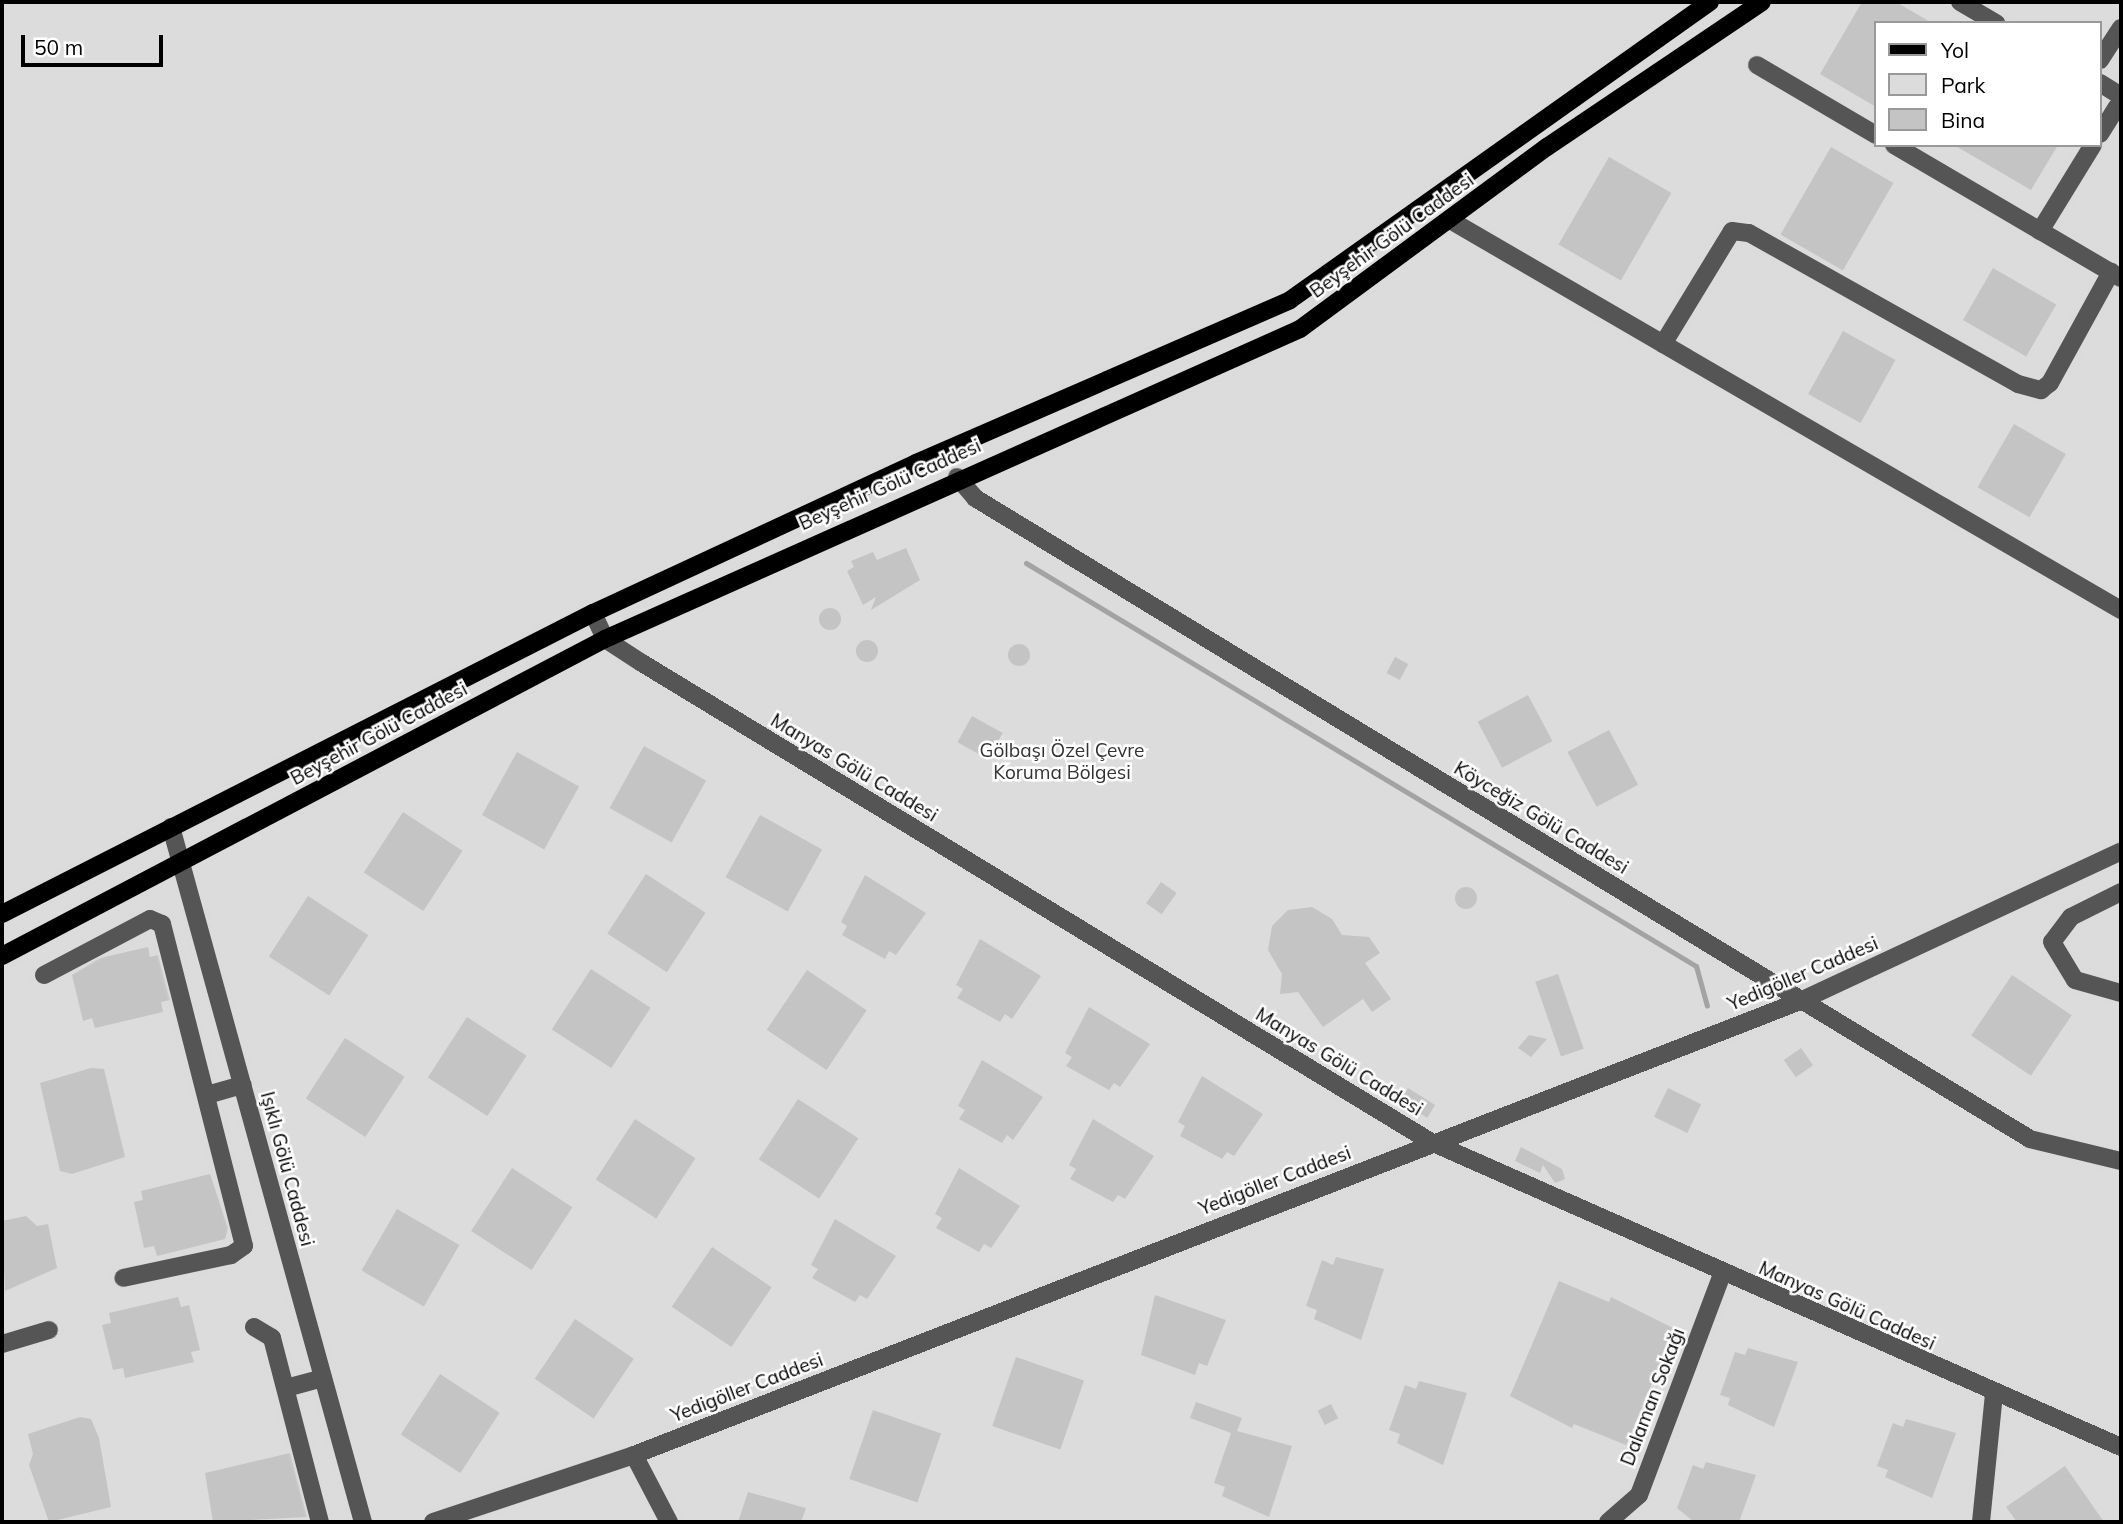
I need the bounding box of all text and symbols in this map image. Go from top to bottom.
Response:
scale bar [24,21,166,65]
legend [1874,21,2102,147]
text: 50 m [34,34,83,60]
text: Yol [1941,37,1969,63]
text: Park [1941,72,1985,98]
text: Bina [1941,107,1985,133]
street label: Beyşehir Gölü Caddesi [1306,169,1478,303]
street label: Beyşehir Gölü Caddesi [796,435,984,535]
street label: Beyşehir Gölü Caddesi [287,678,471,790]
street label: Manyas Gölü Caddesi [766,709,942,827]
park label: Gölbaşı Özel Çevre Koruma Bölgesi [980,740,1144,784]
street label: Köyceğiz Gölü Caddesi [1450,757,1632,879]
street label: Yedigöller Caddesi [1724,932,1882,1016]
street label: Manyas Gölü Caddesi [1251,1003,1427,1121]
street label: Işıklı Gölü Caddesi [255,1089,319,1249]
street label: Yedigöller Caddesi [1196,1142,1354,1220]
street label: Manyas Gölü Caddesi [1755,1257,1939,1355]
street label: Dalaman Sokağı [1616,1325,1690,1469]
street label: Yedigöller Caddesi [668,1349,826,1427]

